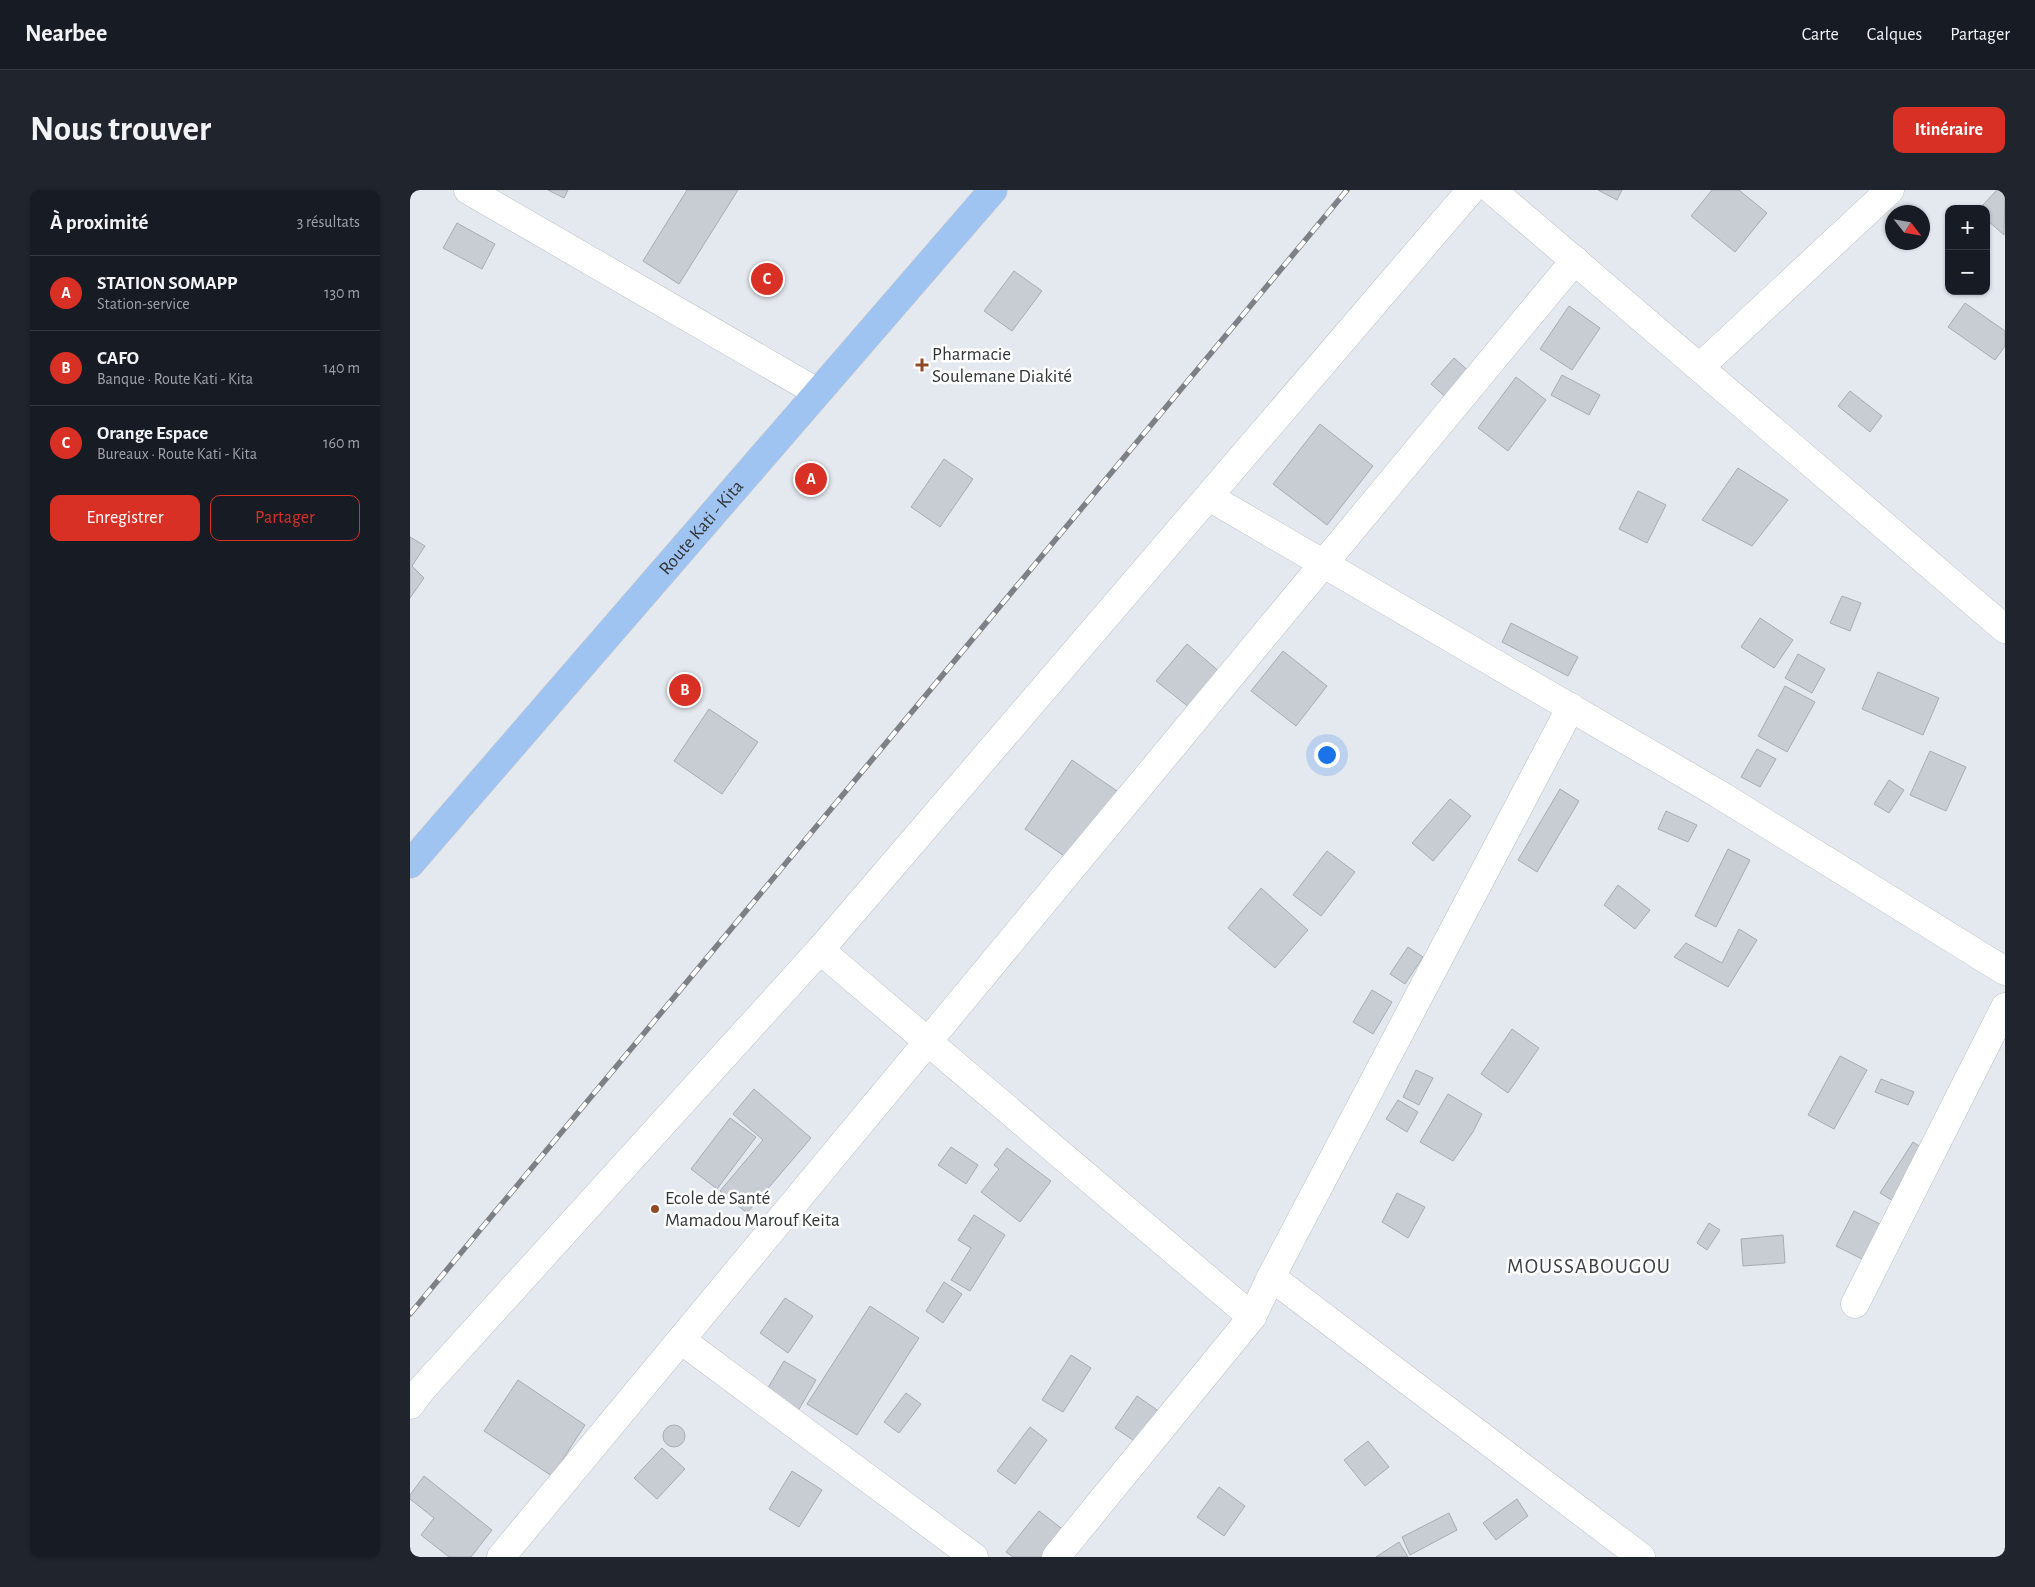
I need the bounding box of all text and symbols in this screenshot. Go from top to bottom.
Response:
text: Nearbee [25,22,107,46]
text: Carte [1802,26,1839,44]
text: Calques [1867,26,1922,44]
text: Partager [1950,26,2010,44]
button: Itinéraire [1893,107,2005,153]
text: Nous trouver [30,112,211,147]
north arrow [1885,205,1930,250]
map controls [1945,205,1990,295]
button: + [1945,205,1990,250]
text: À proximité [50,212,148,233]
text: 3 résultats [297,214,360,230]
button: − [1945,250,1990,295]
pin: C [751,260,783,298]
text: STATION SOMAPP [97,274,238,293]
text: A [61,285,71,301]
text: 130 m [324,285,360,301]
text: Station-service [97,296,190,312]
place label: Pharmacie Soulemane Diakité [932,345,1072,386]
text: CAFO [97,349,139,368]
marker: Pharmacie Soulemane Diakité [916,359,928,371]
text: B [61,360,71,376]
text: 140 m [323,360,360,376]
text: Banque · Route Kati - Kita [97,371,253,387]
text: Orange Espace [97,424,208,443]
text: C [62,435,70,451]
text: 160 m [323,435,360,451]
text: Bureaux · Route Kati - Kita [97,446,257,462]
pin: A [795,460,827,498]
street label: Route Kati - Kita [655,476,747,578]
button: Enregistrer [50,495,200,541]
button: Partager [210,495,360,541]
pin: B [669,671,701,709]
your location [1314,742,1340,768]
place label: Ecole de Santé Mamadou Marouf Keita [665,1189,840,1230]
marker: Ecole de Santé Mamadou Marouf Keita [649,1203,661,1215]
district label: MOUSSABOUGOU [1507,1256,1671,1277]

